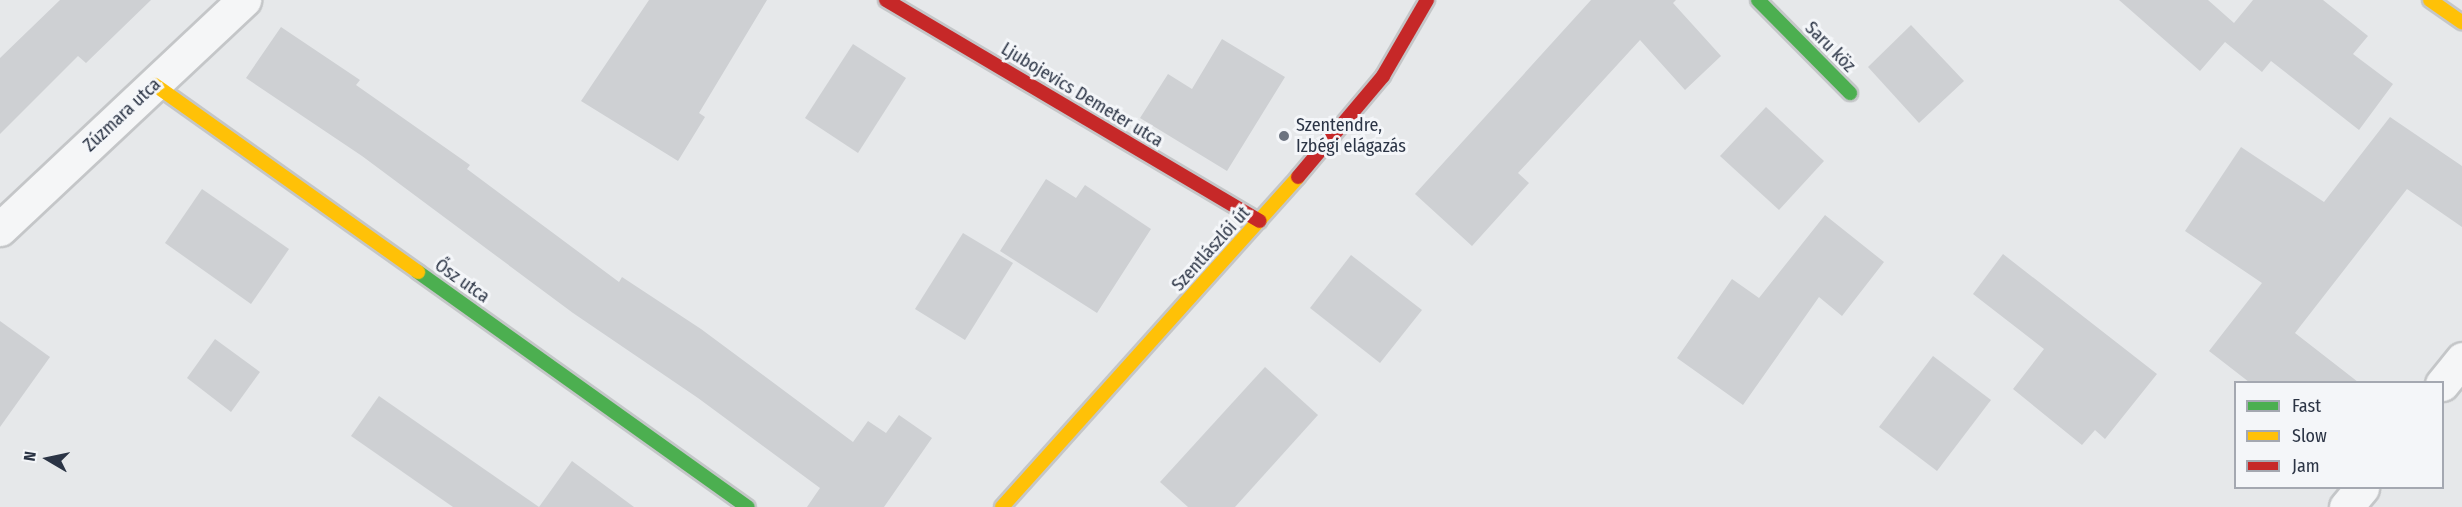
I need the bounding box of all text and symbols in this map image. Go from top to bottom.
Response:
street label: Saru köz [1800,17,1860,77]
street label: Ljubojevics Demeter utca [997,38,1167,152]
street label: Zúzmara utca [79,74,165,156]
place label: Szentendre, Izbégi elágazás [1296,115,1406,158]
marker: Szentendre, Izbégi elágazás [1277,129,1291,143]
street label: Szentlászlói út [1167,202,1255,296]
street label: Ősz utca [431,254,493,308]
legend [2234,381,2444,489]
text: Fast [2292,395,2321,417]
text: Slow [2292,425,2327,447]
north arrow [18,429,78,489]
text: N [20,450,40,462]
text: Jam [2292,455,2320,477]

